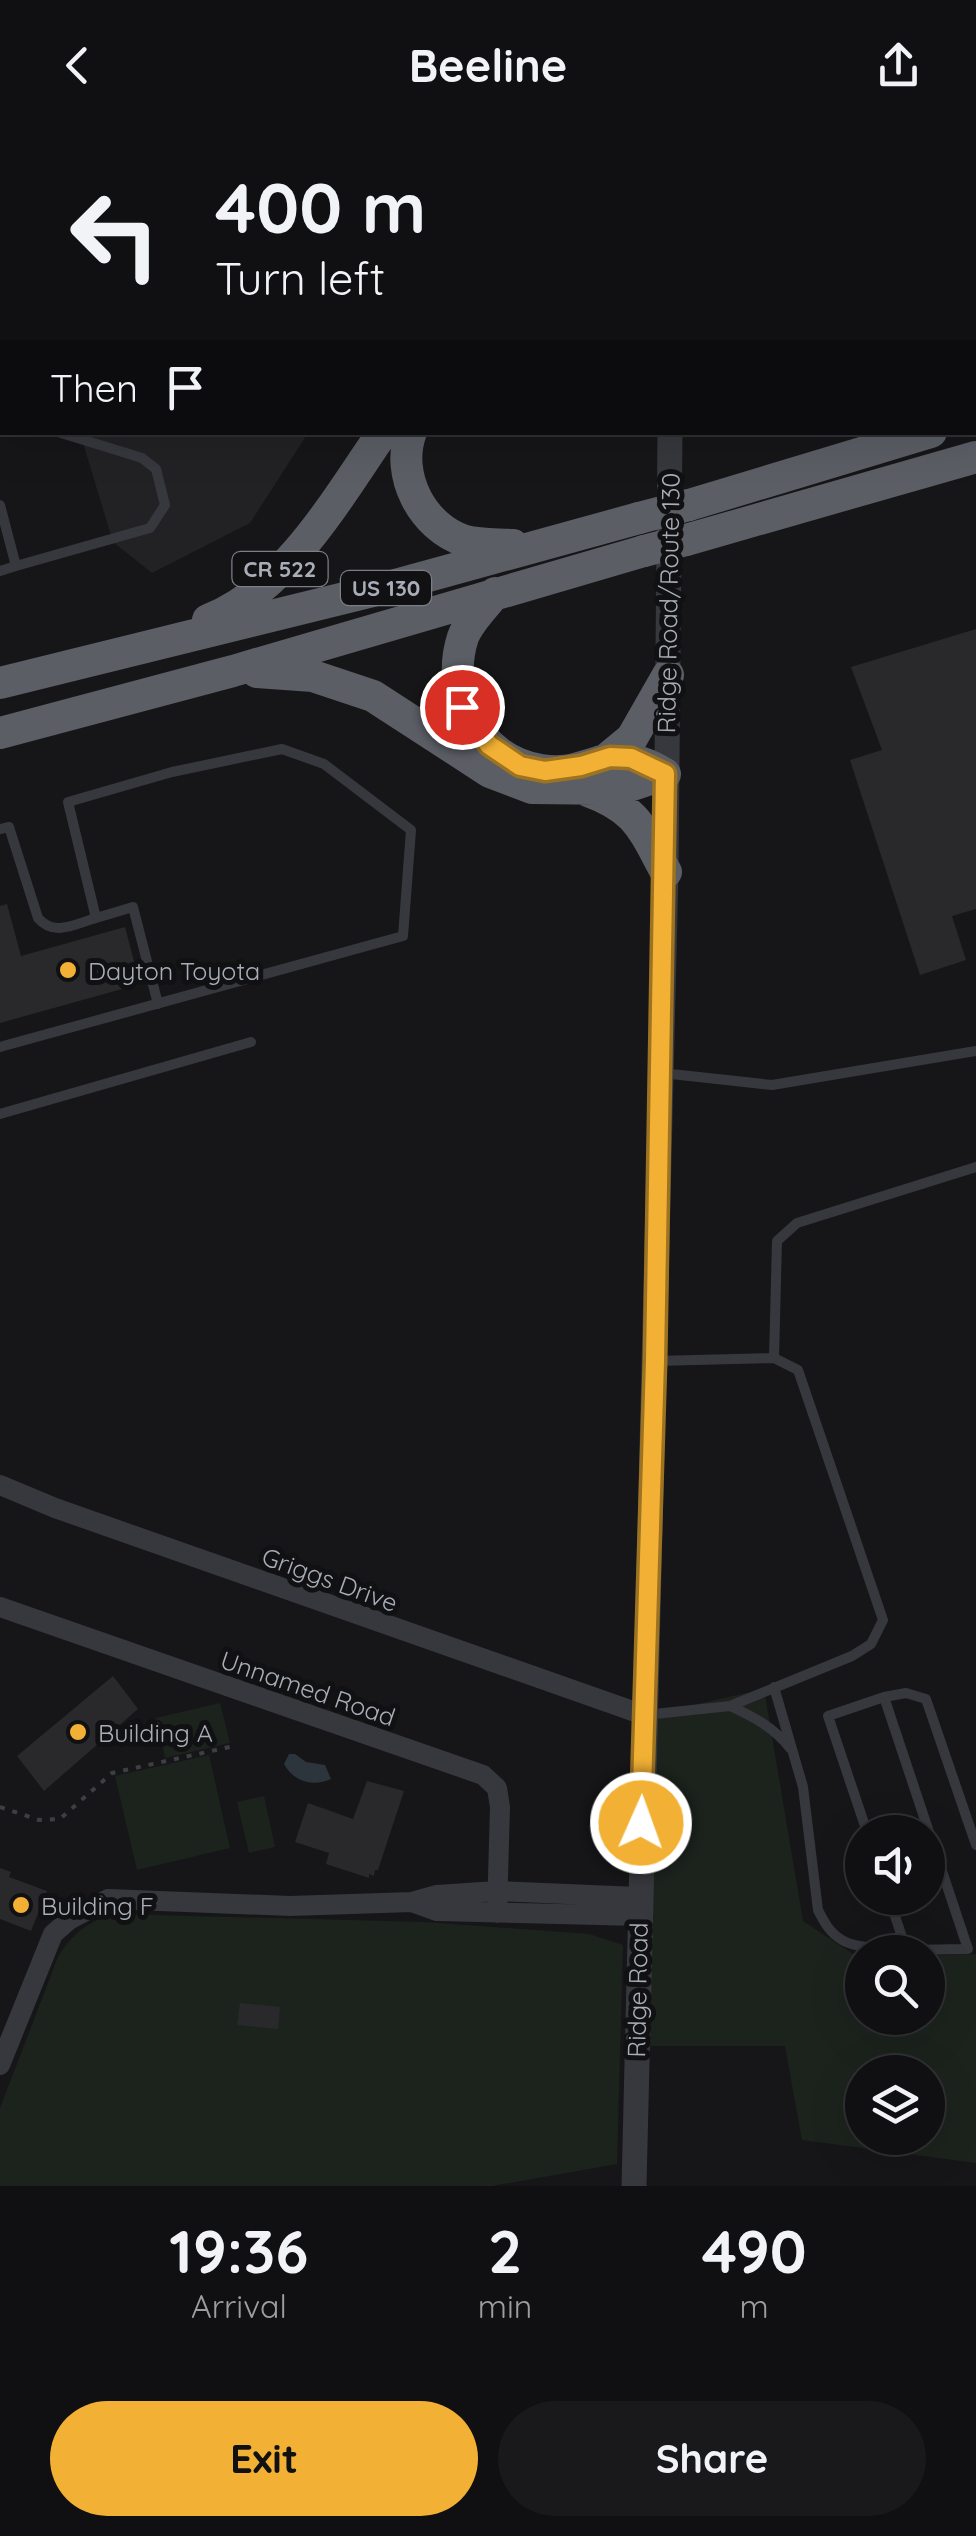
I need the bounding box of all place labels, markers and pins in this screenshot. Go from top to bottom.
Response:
pin [420,665,505,750]
place label: Dayton Toyota [88,955,260,986]
marker: Dayton Toyota [57,959,79,981]
place label: Building A [98,1717,213,1748]
marker: Building A [67,1721,89,1743]
place label: Building F [41,1890,154,1921]
marker: Building F [10,1894,32,1916]

